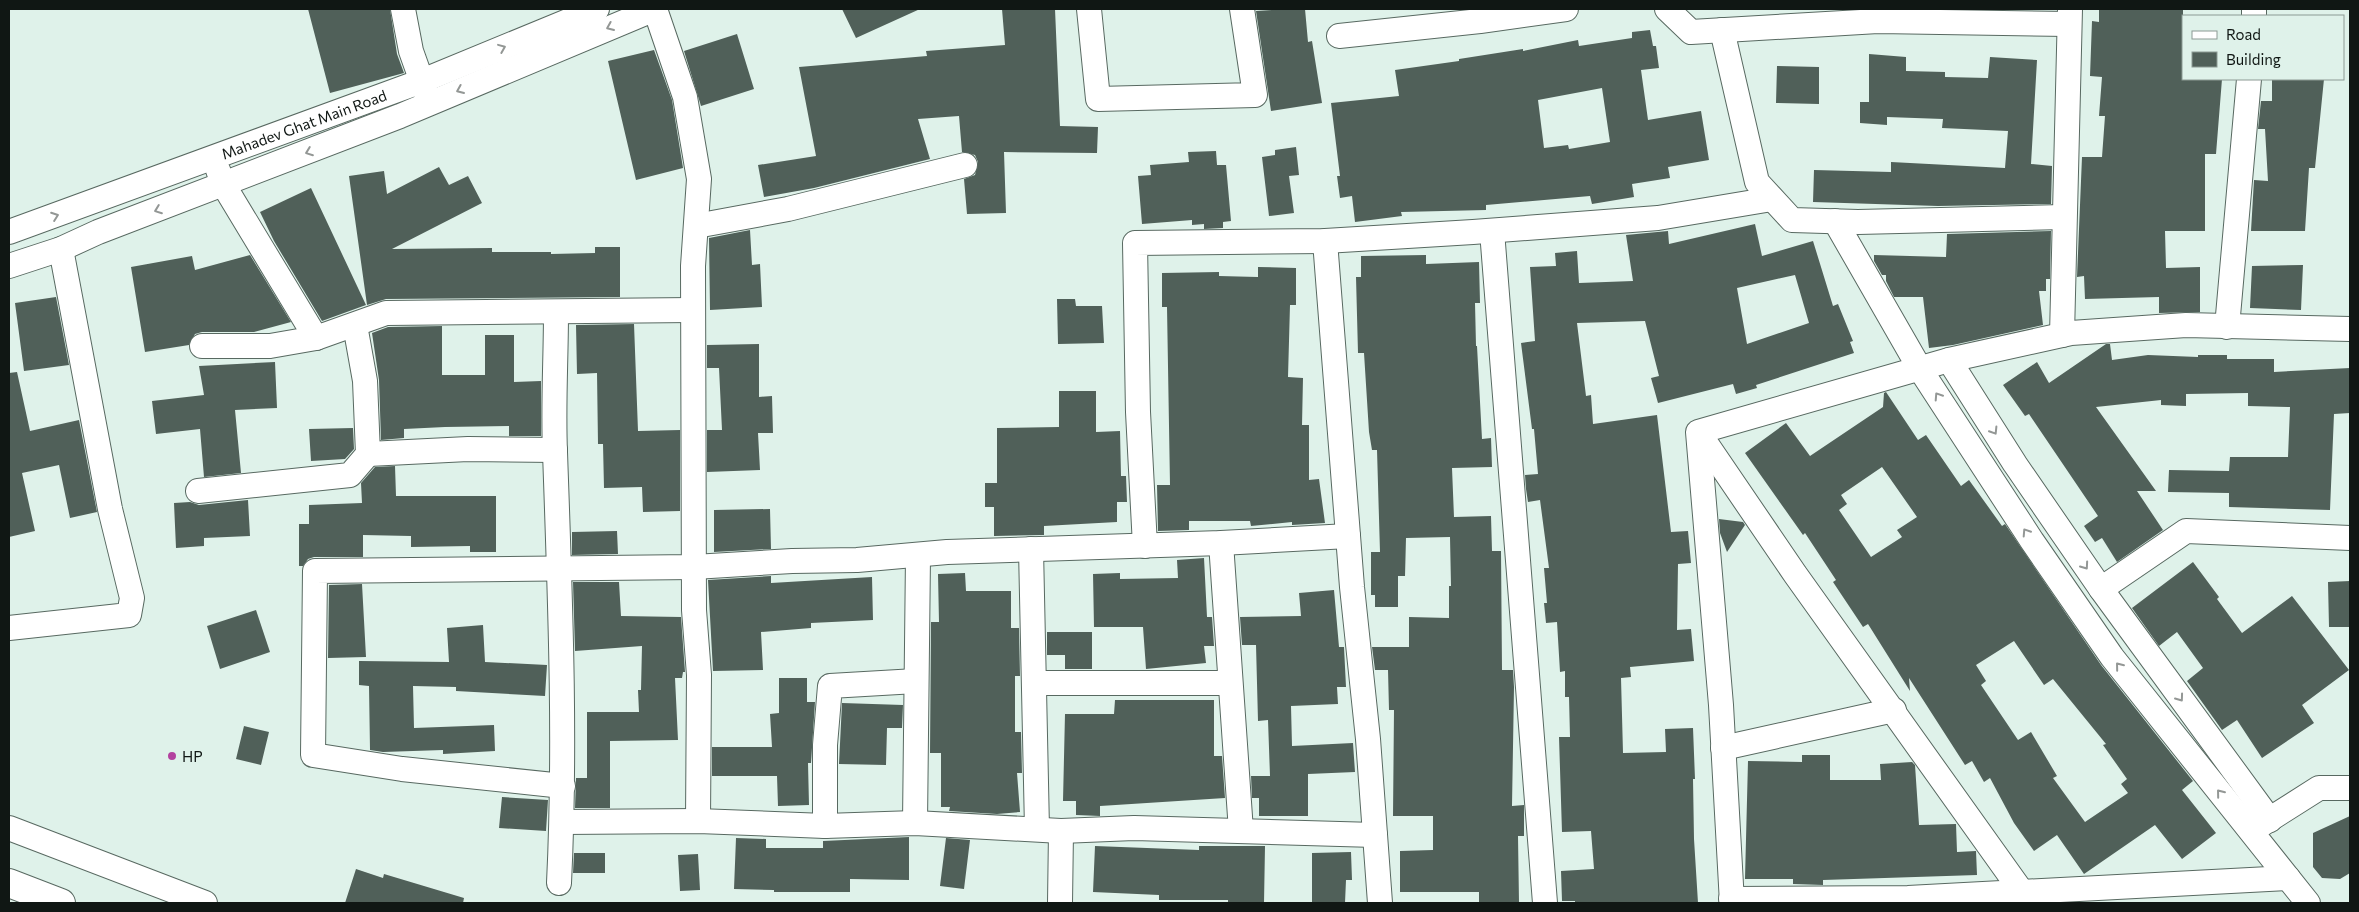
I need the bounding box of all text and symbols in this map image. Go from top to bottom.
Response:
legend [2182,15,2344,80]
one-way arrow [606,21,615,32]
text: Road [2226,25,2261,43]
one-way arrow [497,44,506,55]
text: Building [2226,50,2281,68]
one-way arrow [456,84,465,95]
street label: Mahadev Ghat Main Road [219,86,389,163]
one-way arrow [306,146,314,156]
one-way arrow [154,204,162,214]
one-way arrow [50,212,58,222]
one-way arrow [1935,392,1944,401]
one-way arrow [1988,425,1997,435]
one-way arrow [2023,528,2033,537]
one-way arrow [2079,560,2088,569]
one-way arrow [2116,663,2124,672]
one-way arrow [2174,692,2183,701]
place label: HP [182,747,203,765]
marker: HP [166,750,178,762]
one-way arrow [2217,789,2226,799]

